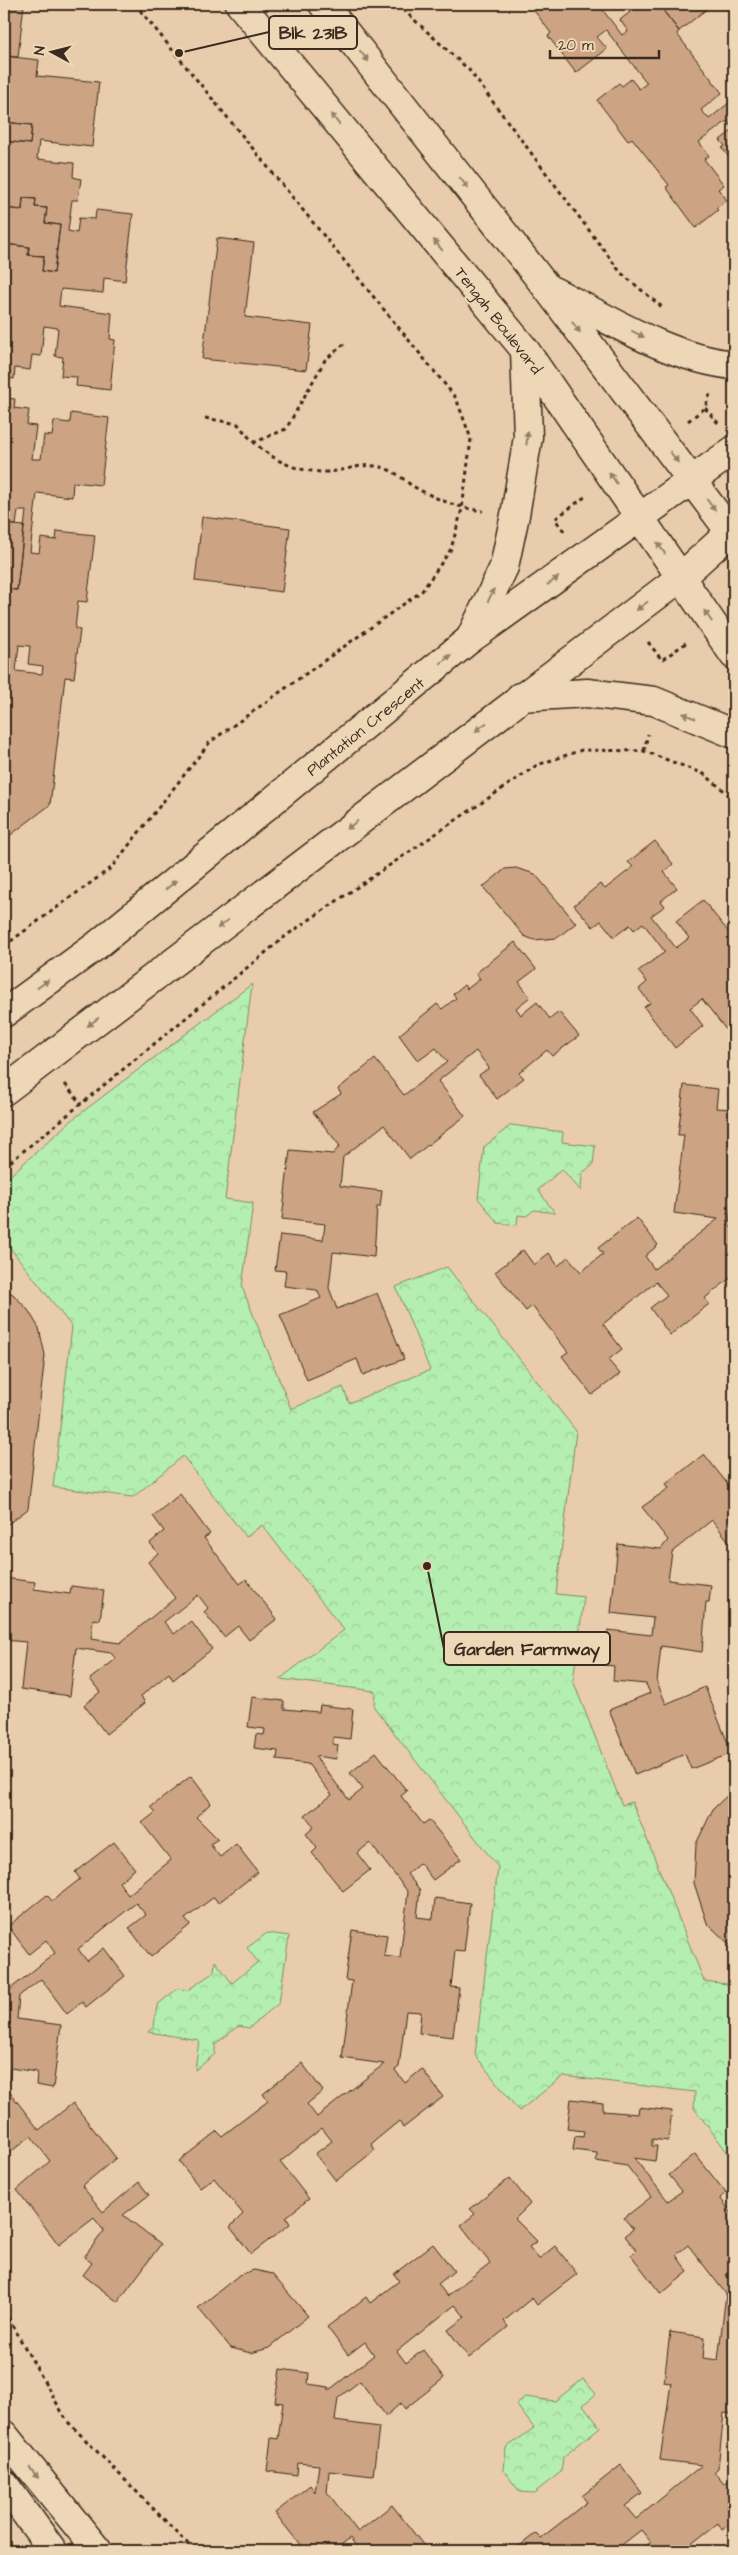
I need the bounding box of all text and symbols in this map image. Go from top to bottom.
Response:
callout: Blk 231B [269,16,357,49]
text: Blk 231B [279,21,347,46]
north arrow [28,28,78,78]
scale bar [550,28,659,60]
text: 20 m [558,35,594,56]
text: N [30,45,51,56]
one-way arrow [358,49,369,62]
one-way arrow [330,113,341,126]
one-way arrow [459,176,470,189]
one-way arrow [433,239,444,252]
street label: Tengah Boulevard [449,262,547,379]
one-way arrow [571,320,582,333]
one-way arrow [630,330,645,338]
one-way arrow [523,429,531,445]
one-way arrow [669,450,680,463]
one-way arrow [608,471,618,485]
one-way arrow [706,498,716,512]
one-way arrow [656,541,666,554]
one-way arrow [546,576,560,586]
one-way arrow [487,588,495,602]
one-way arrow [635,601,649,611]
one-way arrow [703,609,712,623]
one-way arrow [439,654,452,665]
street label: Plantation Crescent [302,672,430,781]
one-way arrow [682,711,696,719]
one-way arrow [475,721,488,732]
one-way arrow [345,820,359,830]
one-way arrow [165,879,178,890]
one-way arrow [217,918,230,929]
one-way arrow [36,979,50,989]
one-way arrow [86,1017,100,1027]
callout: Garden Farmway [444,1632,610,1665]
text: Garden Farmway [454,1637,600,1663]
one-way arrow [29,2466,40,2479]

